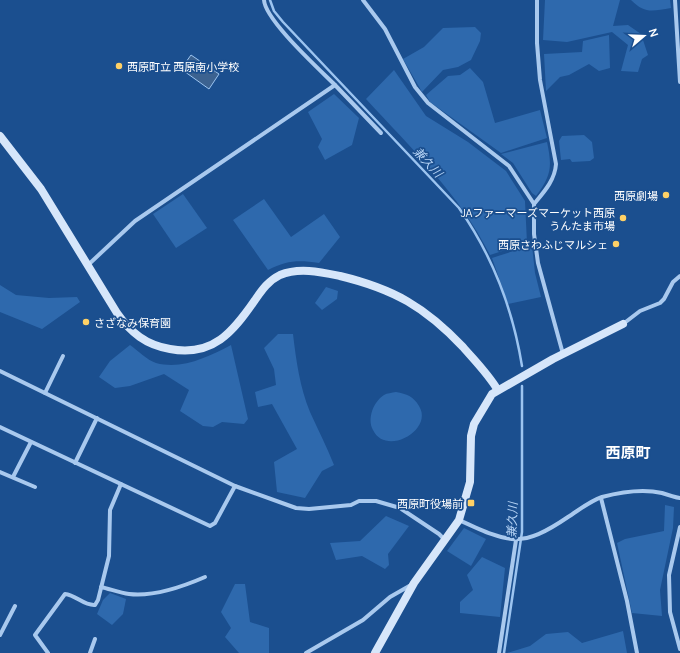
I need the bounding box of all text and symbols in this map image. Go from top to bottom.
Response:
north arrow [624,16,664,56]
text: N [646,26,662,39]
place label: 西原町立 西原南小学校 [127,59,239,74]
marker: 西原町立 西原南小学校 [114,61,124,71]
water label: 兼久川 [410,143,448,182]
place label: 西原劇場 [614,188,658,203]
marker: 西原劇場 [661,190,671,200]
place label: JAファーマーズマーケット西原 うんたま市場 [461,205,615,233]
marker: JAファーマーズマーケット西原 うんたま市場 [618,213,628,223]
place label: 西原さわふじマルシェ [498,237,608,252]
marker: 西原さわふじマルシェ [611,239,621,249]
place label: さざなみ保育園 [94,315,171,330]
marker: さざなみ保育園 [81,317,91,327]
district label: 西原町 [605,442,651,463]
place label: 西原町役場前 [397,496,463,511]
marker: 西原町役場前 [466,498,476,508]
water label: 兼久川 [503,500,521,538]

